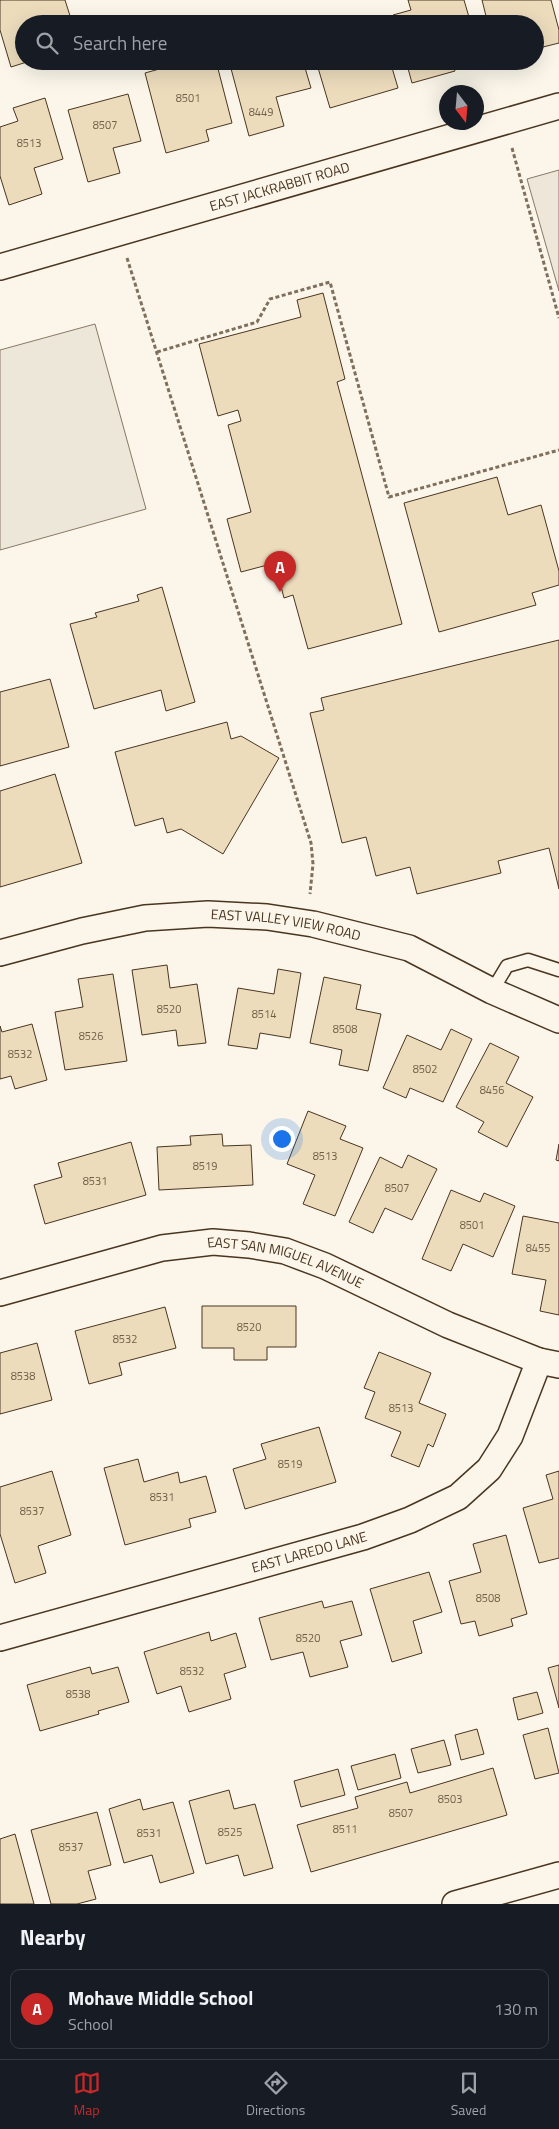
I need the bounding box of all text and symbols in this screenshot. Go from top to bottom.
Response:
search box [15,15,544,70]
text: Search here [73,28,167,57]
icon: search [33,29,61,57]
north arrow [439,85,484,130]
house number: 8501 [176,90,200,106]
house number: 8449 [249,104,273,120]
house number: 8507 [93,117,117,133]
house number: 8513 [17,135,41,151]
street label: EAST JACKRABBIT ROAD [207,156,352,216]
pin: A [264,551,296,592]
street label: EAST VALLEY VIEW ROAD [210,903,363,946]
house number: 8520 [157,1001,181,1017]
house number: 8514 [252,1006,276,1022]
house number: 8508 [333,1021,357,1037]
house number: 8526 [79,1028,103,1044]
house number: 8532 [8,1046,32,1062]
house number: 8502 [413,1061,437,1077]
house number: 8456 [480,1082,504,1098]
your location [269,1126,295,1152]
house number: 8513 [313,1148,337,1164]
house number: 8519 [193,1158,217,1174]
house number: 8531 [83,1173,107,1189]
house number: 8507 [385,1180,409,1196]
house number: 8501 [460,1217,484,1233]
street label: EAST SAN MIGUEL AVENUE [206,1231,368,1293]
house number: 8455 [526,1240,550,1256]
house number: 8520 [237,1319,261,1335]
house number: 8532 [113,1331,137,1347]
house number: 8538 [11,1368,35,1384]
house number: 8513 [389,1400,413,1416]
house number: 8519 [278,1456,302,1472]
house number: 8531 [150,1489,174,1505]
house number: 8537 [20,1503,44,1519]
street label: EAST LAREDO LANE [249,1525,370,1578]
house number: 8508 [476,1590,500,1606]
house number: 8520 [296,1630,320,1646]
house number: 8532 [180,1663,204,1679]
house number: 8538 [66,1686,90,1702]
house number: 8503 [438,1791,462,1807]
house number: 8507 [389,1805,413,1821]
house number: 8511 [333,1821,357,1837]
house number: 8525 [218,1824,242,1840]
house number: 8531 [137,1825,161,1841]
house number: 8537 [59,1839,83,1855]
text: Nearby [20,1921,85,1953]
text: Mohave Middle School [68,1983,253,2012]
text: A [32,1997,42,2021]
text: 130 m [494,1997,538,2021]
text: School [68,2012,113,2036]
tab: Map [73,2069,101,2120]
tab: Directions [246,2069,305,2120]
tab: Saved [451,2069,486,2120]

